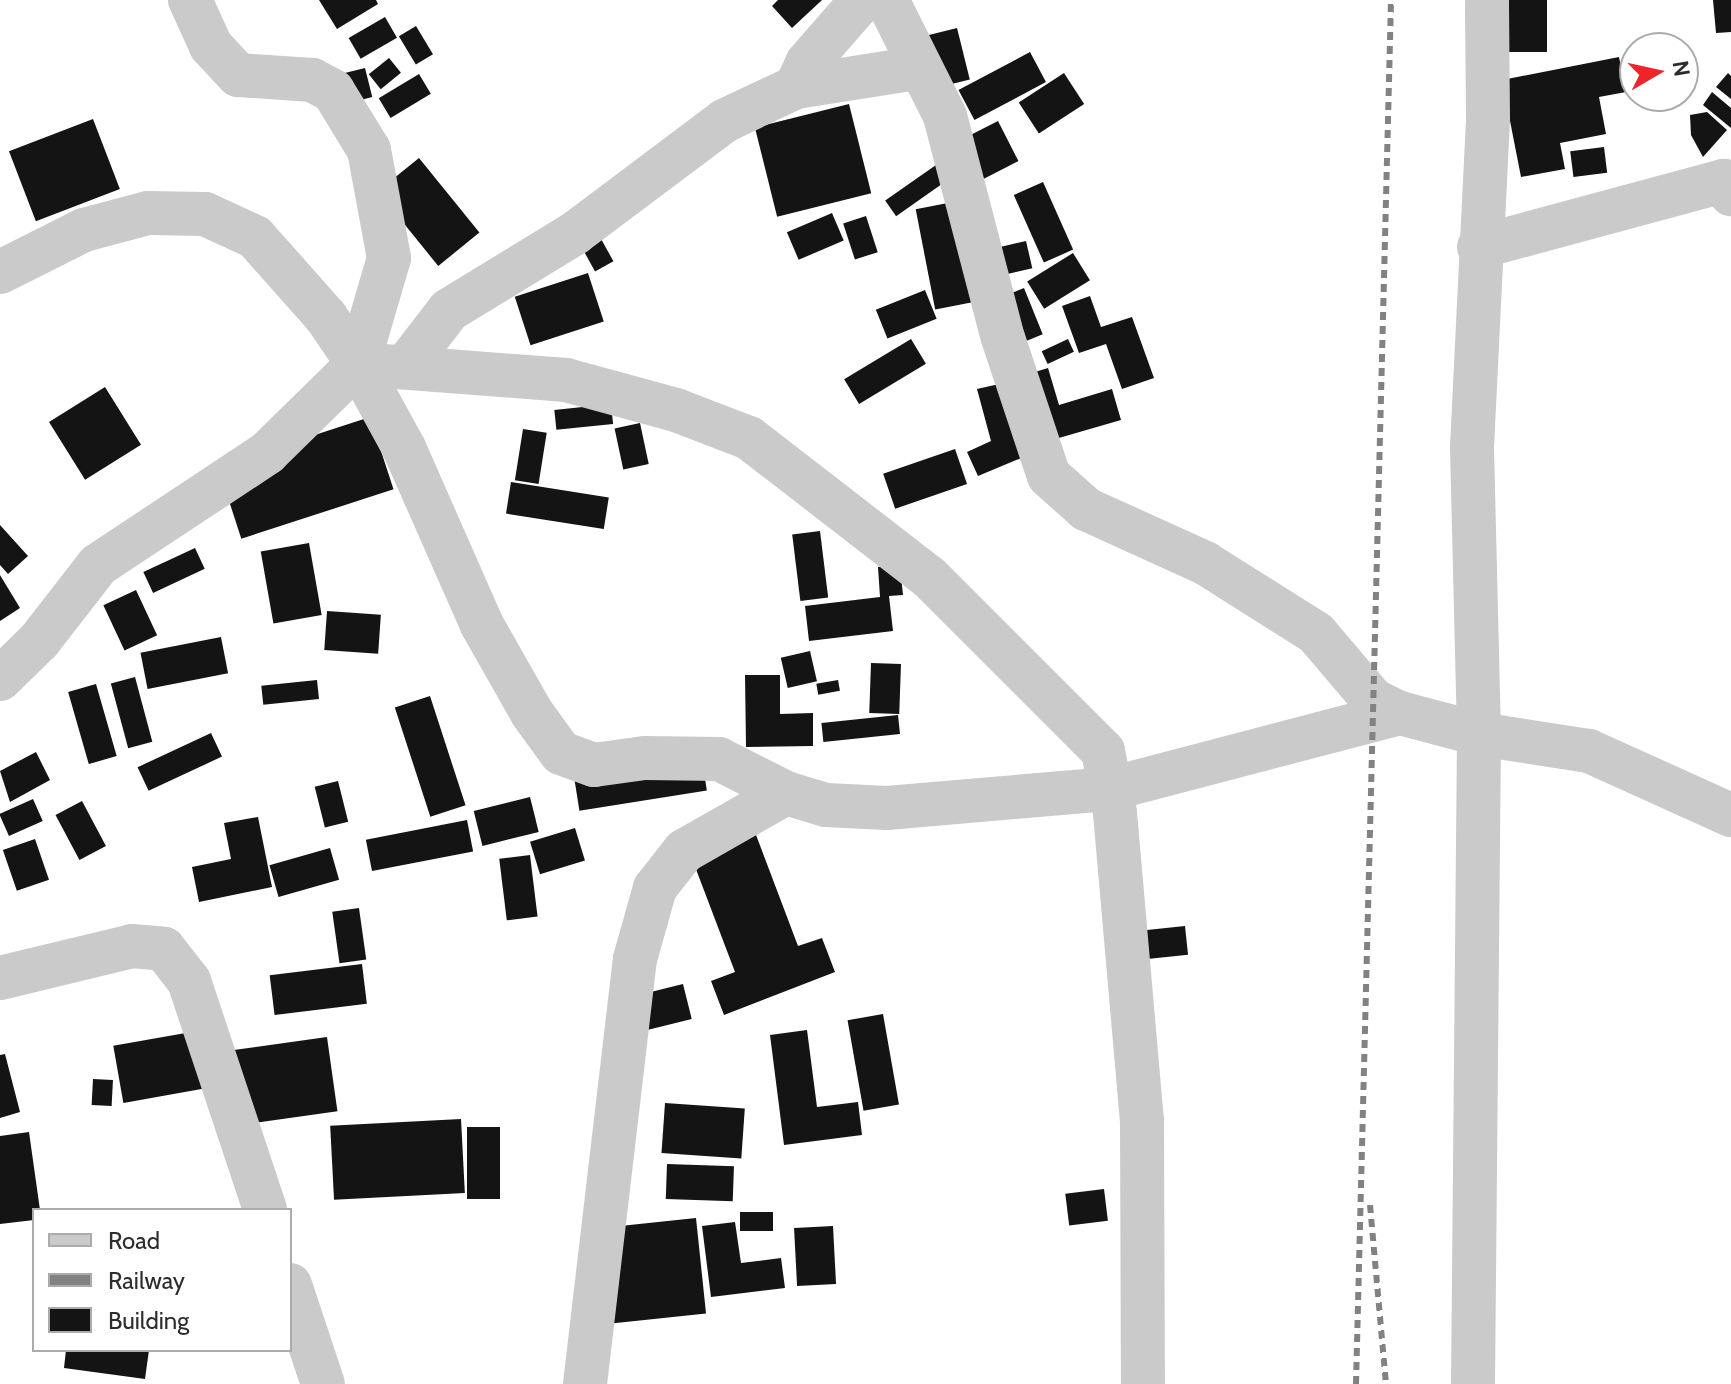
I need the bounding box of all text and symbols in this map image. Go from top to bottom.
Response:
north arrow [1619,32,1699,112]
text: N [1667,59,1696,78]
legend [32,1208,292,1352]
text: Road [108,1226,160,1255]
text: Railway [108,1266,185,1295]
text: Building [108,1306,189,1335]

